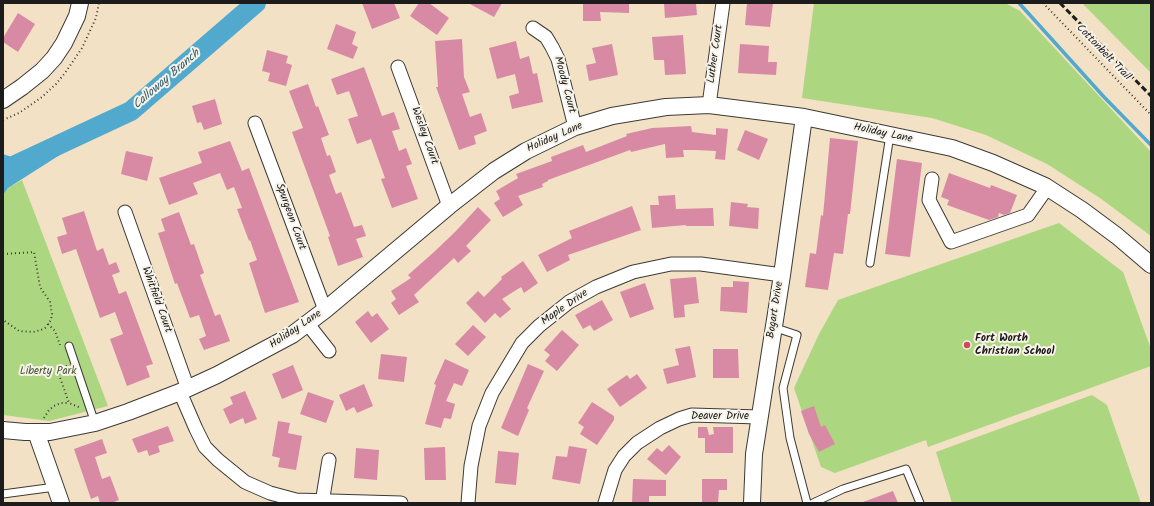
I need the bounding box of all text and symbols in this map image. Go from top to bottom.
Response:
street label: Cottonbelt Trail [1073,22,1133,84]
street label: Luther Court [705,24,727,84]
water label: Calloway Branch [131,47,203,113]
street label: Moody Court [550,55,578,115]
street label: Wesley Court [408,105,440,167]
street label: Holiday Lane [525,120,585,156]
street label: Holiday Lane [852,121,914,147]
street label: Spurgeon Court [272,182,308,252]
street label: Whitfield Court [138,265,174,335]
street label: Bogart Drive [765,281,787,339]
street label: Maple Drive [539,287,591,329]
street label: Holiday Lane [267,308,325,352]
place label: Fort Worth Christian School [975,332,1054,358]
marker: Fort Worth Christian School [962,340,972,350]
park label: Liberty Park [20,365,76,379]
street label: Deaver Drive [691,410,749,424]

